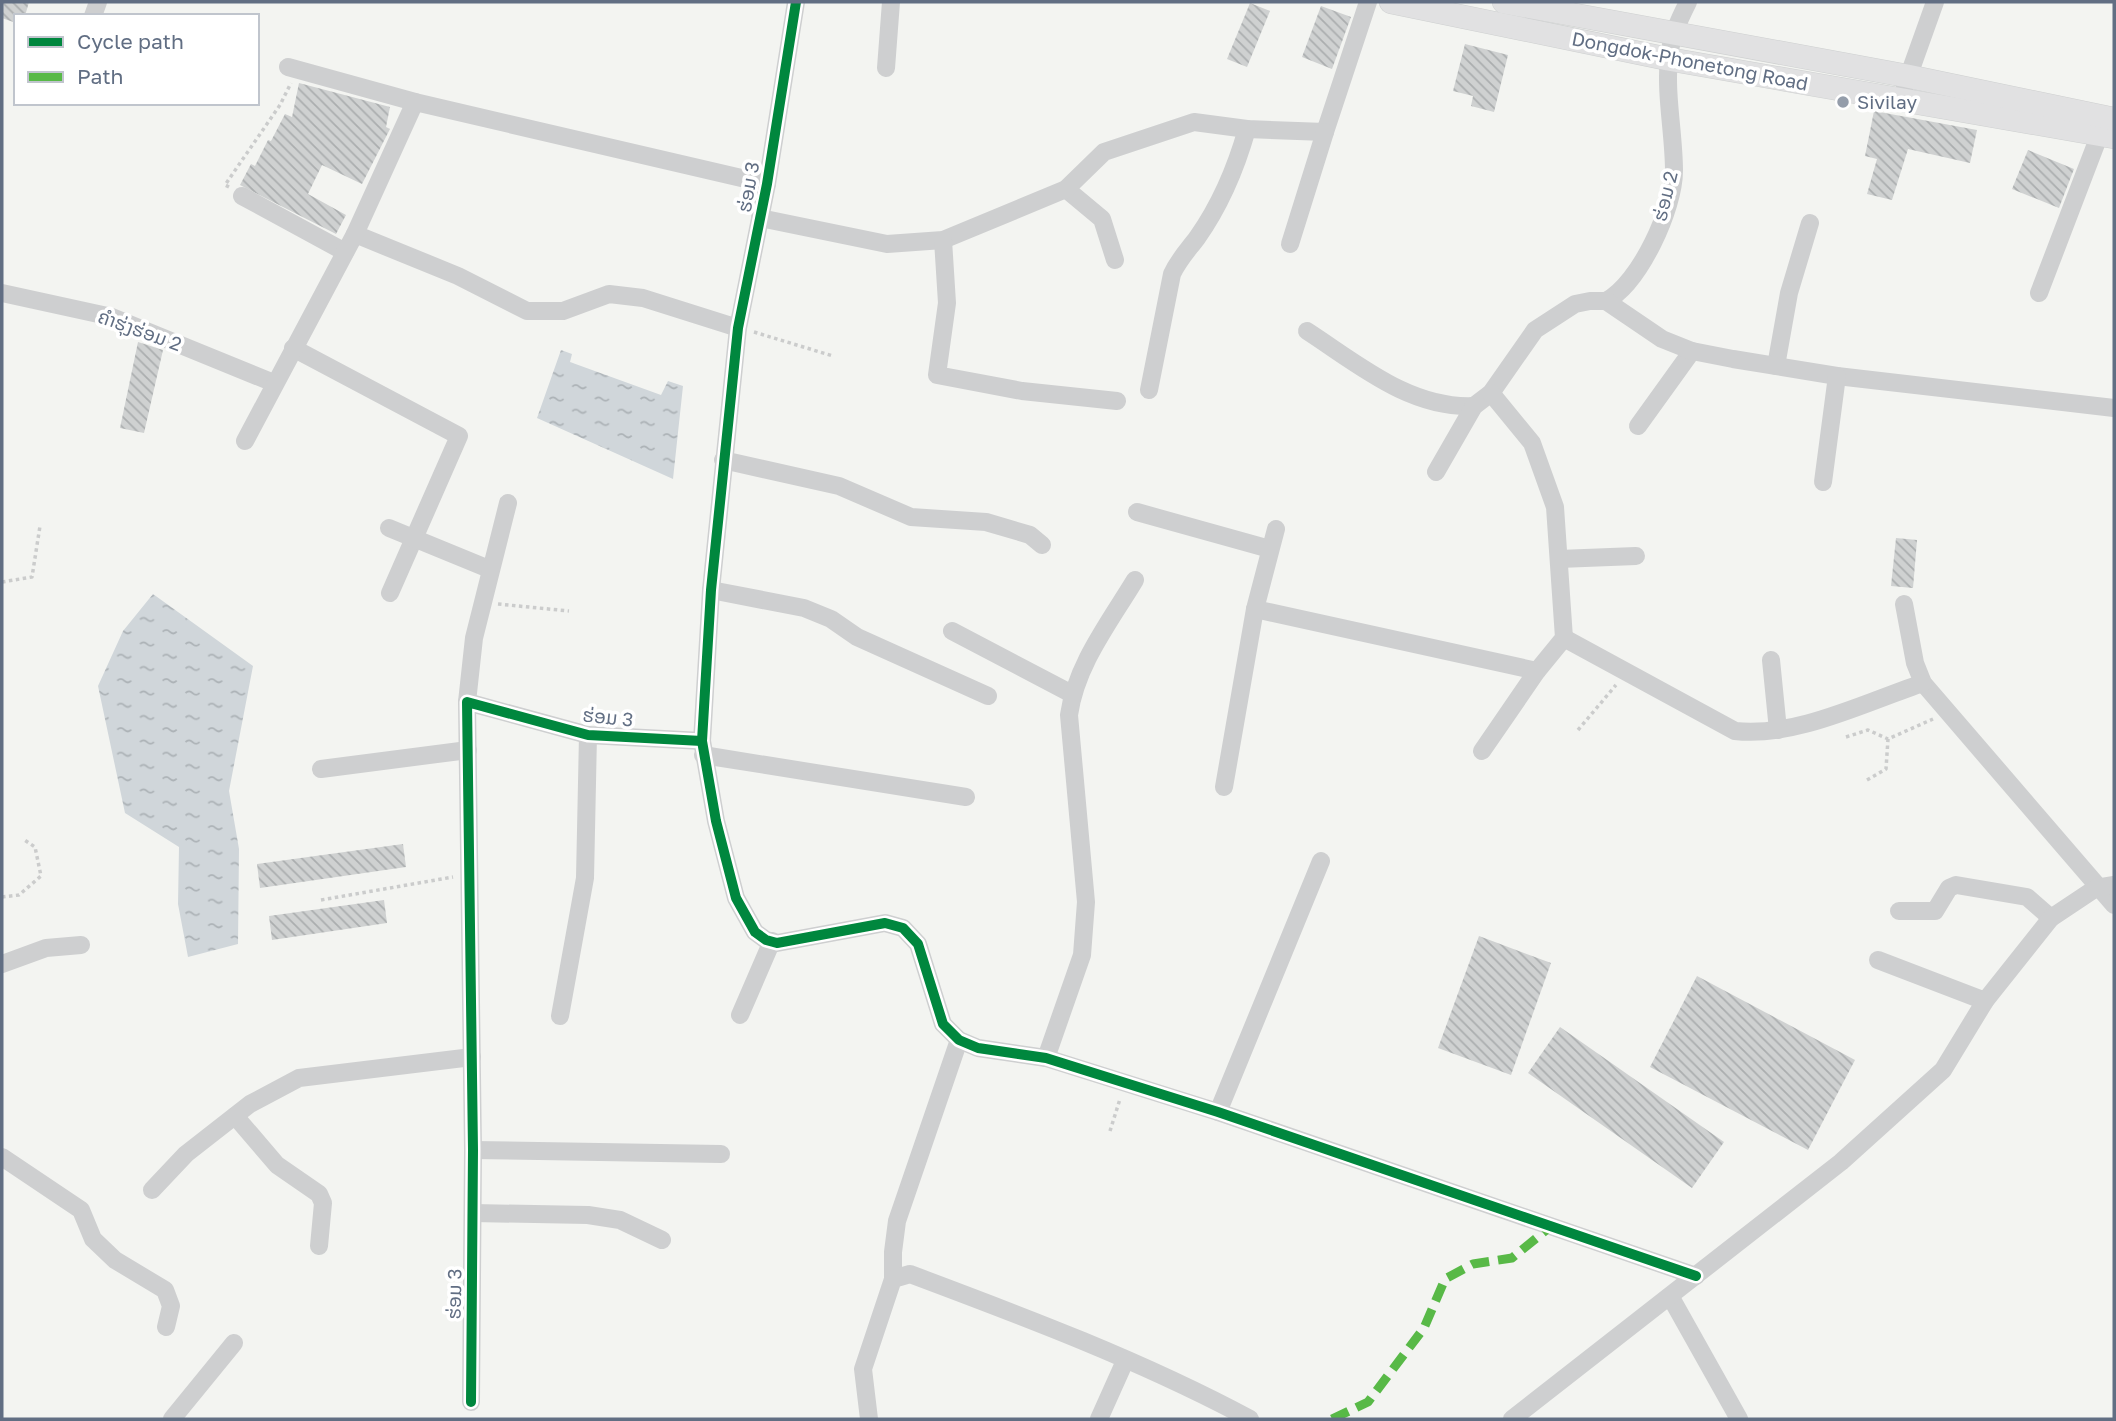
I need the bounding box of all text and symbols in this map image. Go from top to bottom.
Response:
legend [14,14,259,105]
street label: Dongdok-Phonetong Road [1570,26,1810,95]
text: Cycle path [77,28,184,54]
text: Path [77,63,124,89]
place label: Sivilay [1857,90,1917,113]
marker: Sivilay [1835,94,1851,110]
street label: ຮ່ອມ 3 [732,160,763,214]
street label: ຮ່ອມ 2 [1647,168,1682,223]
street label: ຄໍາຮຸ່ງຮ່ອມ 2 [94,304,185,357]
street label: ຮ່ອມ 3 [581,702,635,731]
street label: ຮ່ອມ 3 [442,1268,465,1320]

